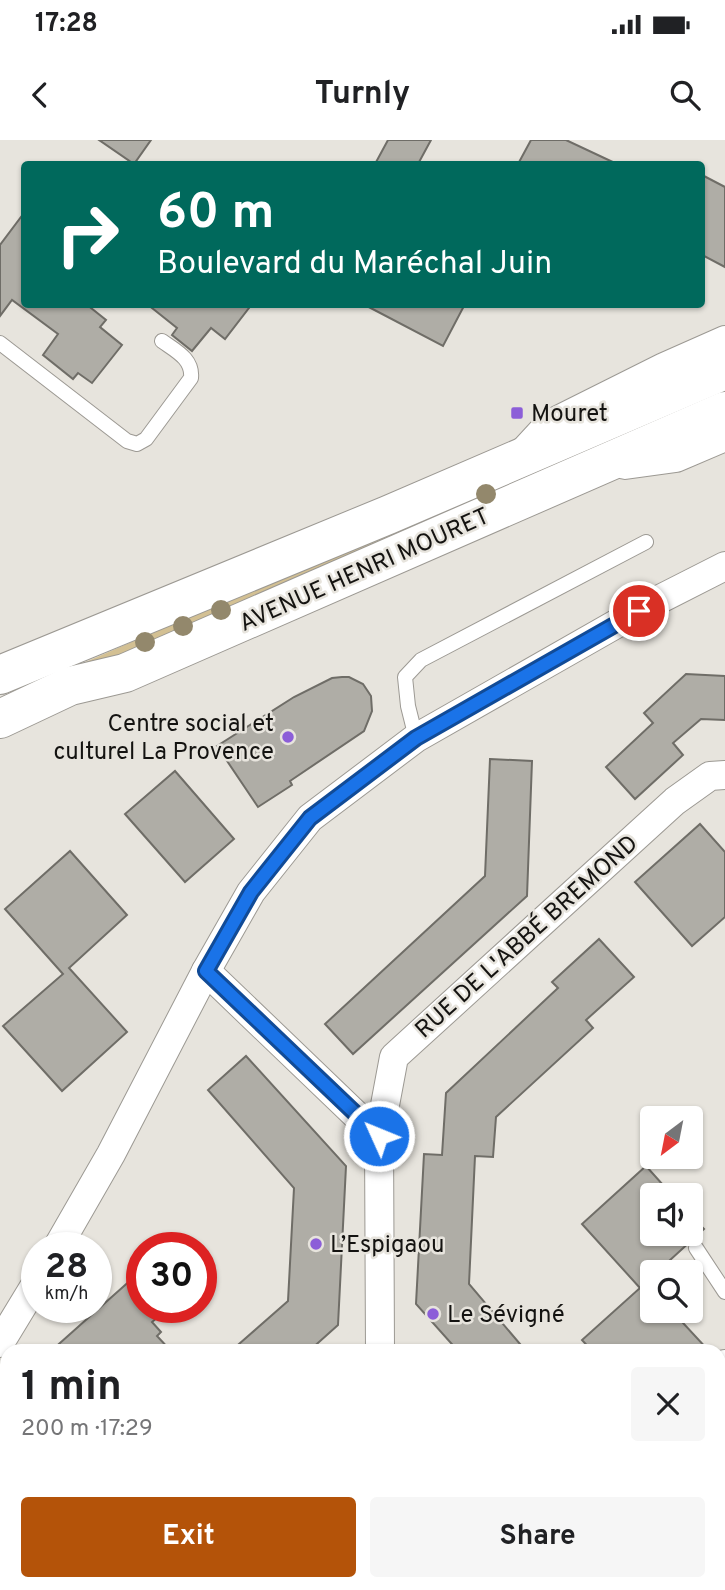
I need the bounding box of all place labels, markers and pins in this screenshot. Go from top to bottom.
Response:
place label: Mouret [531,400,608,430]
marker: Mouret [509,405,525,421]
pin [609,581,669,641]
place label: Centre social et culturel La Provence [54,710,274,768]
marker: Centre social et culturel La Provence [280,729,296,745]
place label: L’Espigaou [330,1231,444,1261]
marker: L’Espigaou [308,1236,324,1252]
place label: Le Sévigné [447,1301,565,1331]
marker: Le Sévigné [425,1306,441,1322]

